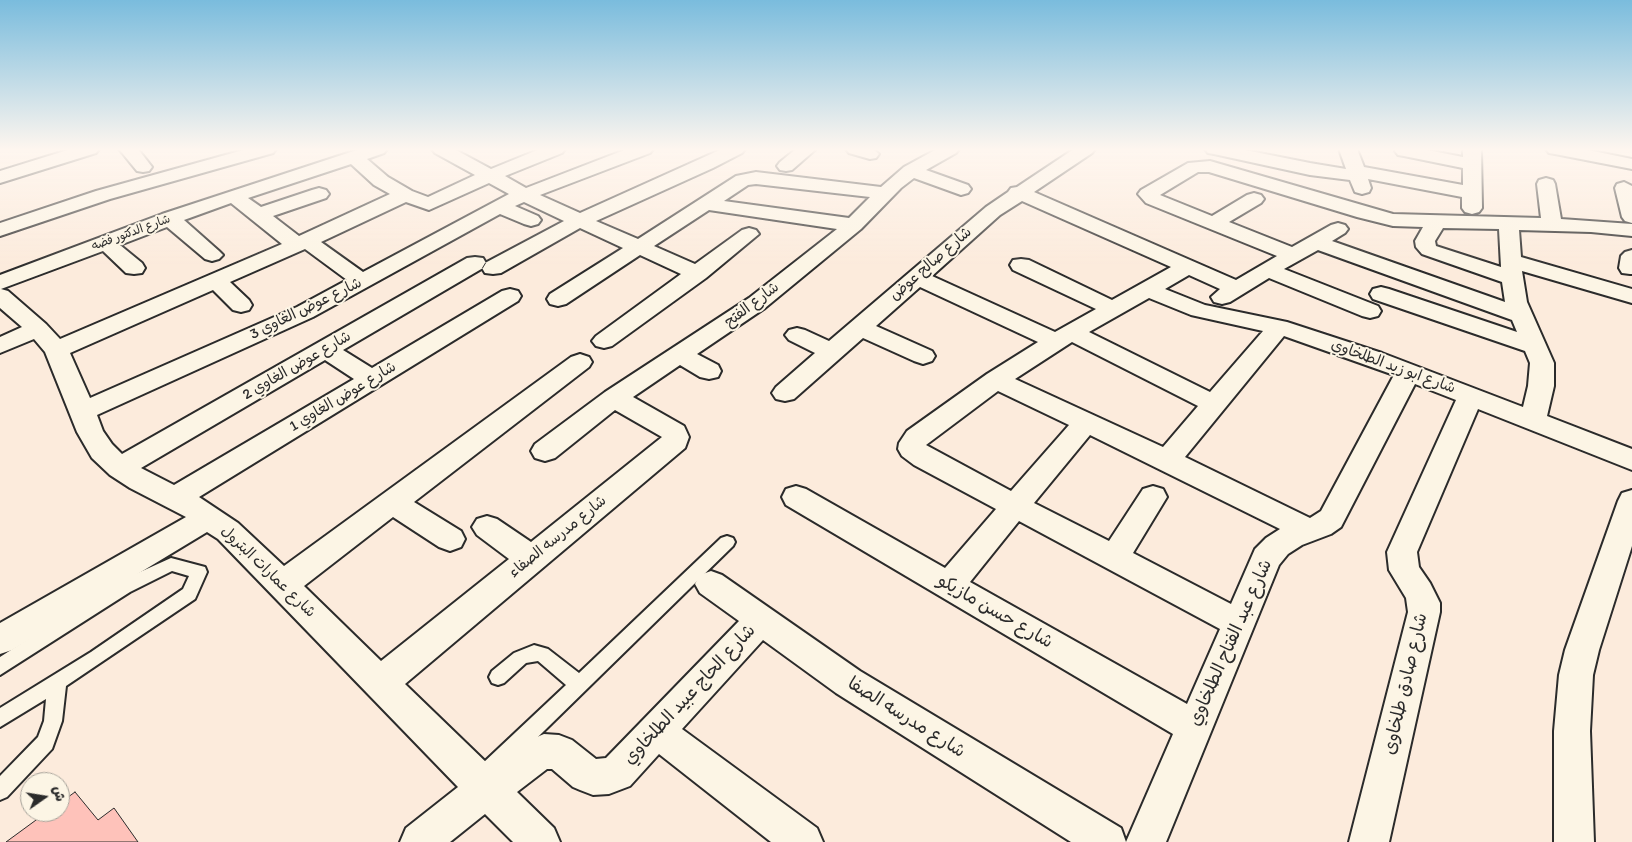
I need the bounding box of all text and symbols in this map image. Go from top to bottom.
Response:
street label: شارع الدكتور فضه [90,212,172,254]
street label: شارع صالح عوض [886,223,976,305]
street label: شارع عوض الغاوي 3 [247,274,365,344]
street label: شارع الفتح [721,279,783,331]
street label: شارع عوض الغاوي 2 [240,328,354,404]
street label: شارع ابو زيد الطلخاوي [1328,336,1458,398]
street label: شارع عوض الغاوي 1 [286,358,400,436]
street label: شارع مدرسه الصفاء [506,492,610,582]
street label: شارع عمارات البترول [217,522,319,622]
street label: شارع عبد الفتاح الطلخاوي [1185,556,1277,730]
street label: شارع حسن مازيكو [934,570,1056,654]
street label: شارع صادق طلخاوى [1379,611,1433,757]
street label: شارع الحاج عبيد الطلخاوي [619,620,761,770]
street label: شارع مدرسه الصفا [843,673,969,763]
north arrow [20,772,70,822]
text: ش [49,784,69,803]

